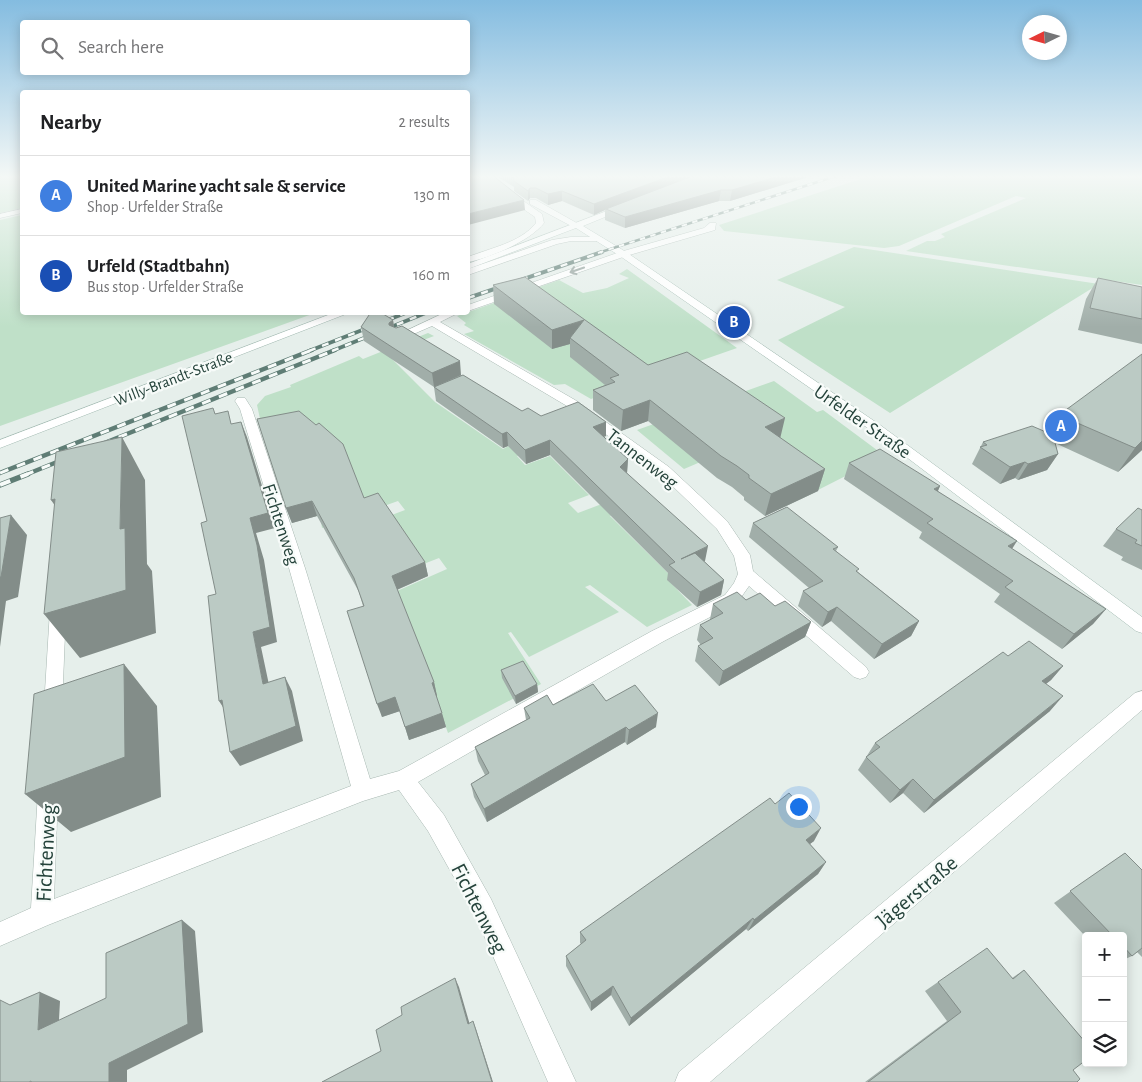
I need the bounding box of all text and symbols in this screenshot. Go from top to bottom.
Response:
north arrow [1022,15,1067,60]
search box [20,20,470,75]
icon: search [38,34,66,62]
text: Search here [78,38,164,57]
text: Nearby [40,112,101,133]
text: 2 results [398,114,450,130]
text: United Marine yacht sale & service [87,177,346,196]
text: A [51,187,61,203]
text: 130 m [414,187,450,203]
text: Shop · Urfelder Straße [87,199,223,215]
text: Urfeld (Stadtbahn) [87,257,230,276]
one-way arrow [570,266,585,275]
text: B [51,267,61,283]
text: 160 m [413,267,450,283]
text: Bus stop · Urfelder Straße [87,279,244,295]
pin: B [718,303,750,341]
street label: Willy-Brandt-Straße [112,349,235,410]
street label: Urfelder Straße [810,382,914,463]
pin: A [1045,407,1077,445]
street label: Tannenweg [603,426,682,493]
street label: Fichtenweg [258,481,303,568]
your location [786,794,812,820]
street label: Fichtenweg [32,803,60,902]
street label: Jägerstraße [872,852,962,932]
street label: Fichtenweg [447,860,511,957]
map controls [1082,932,1127,1067]
button: + [1082,932,1127,977]
button: − [1082,977,1127,1022]
button: layers [1082,1022,1127,1067]

